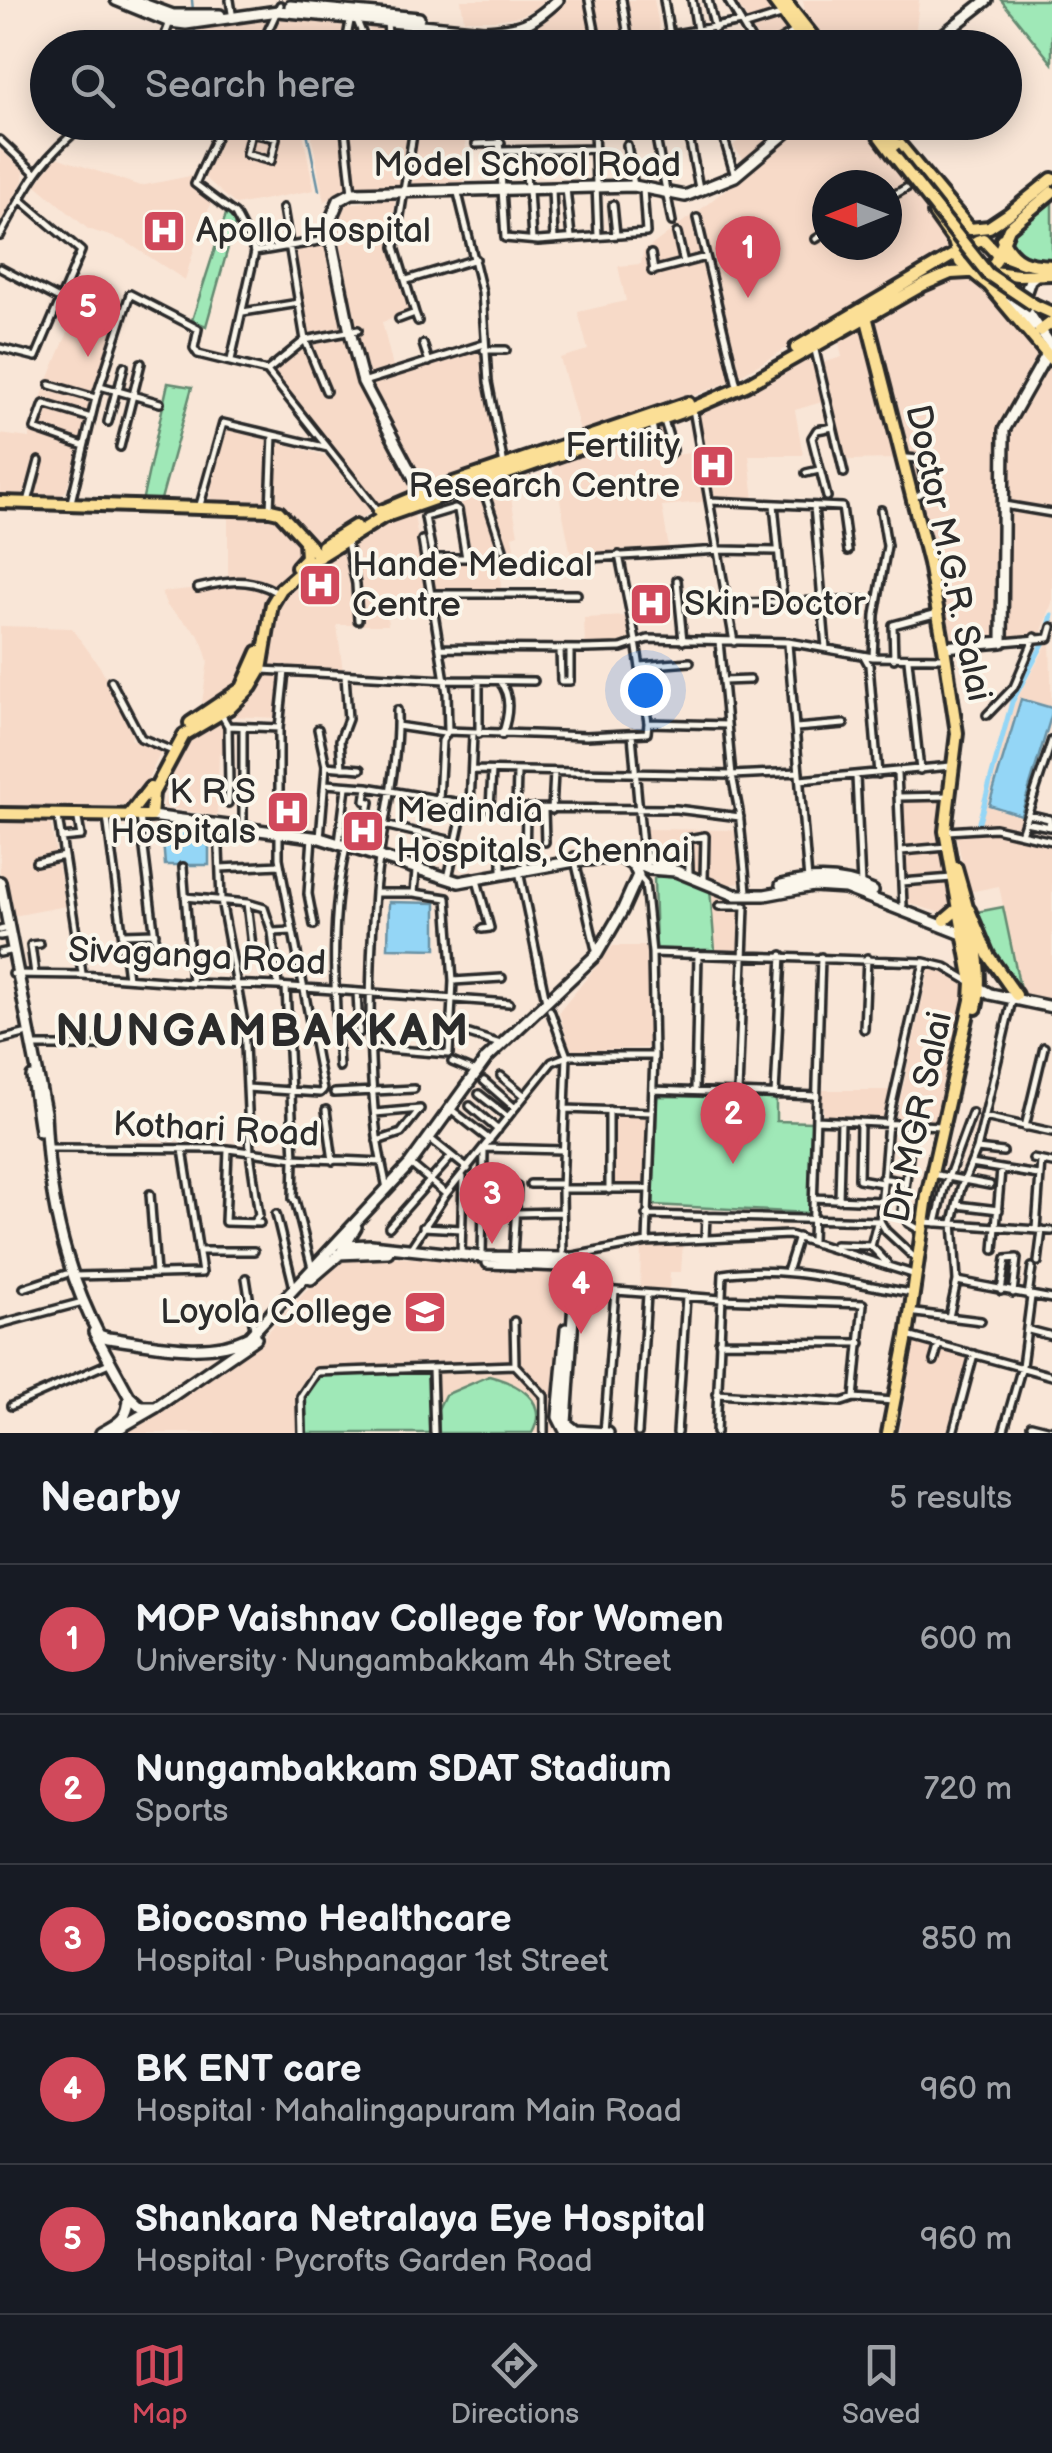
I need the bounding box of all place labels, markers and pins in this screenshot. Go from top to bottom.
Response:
hospital icon: Apollo Hospital [141,208,187,254]
place label: Apollo Hospital [196,210,431,253]
pin: 1 [716,216,780,298]
pin: 5 [56,274,120,357]
place label: Fertility Research Centre [408,425,680,508]
hospital icon: Fertility Research Centre [690,443,736,489]
place label: Hande Medical Centre [352,544,593,627]
hospital icon: Hande Medical Centre [297,562,343,608]
hospital icon: Skin Doctor [628,581,674,627]
place label: Skin Doctor [684,583,867,626]
place label: K R S Hospitals [110,771,256,854]
hospital icon: K R S Hospitals [265,789,311,835]
place label: Medindia Hospitals, Chennai [396,790,690,873]
hospital icon: Medindia Hospitals, Chennai [340,808,386,854]
pin: 2 [700,1082,766,1164]
pin: 3 [460,1162,524,1244]
pin: 4 [548,1252,614,1334]
school or university icon: Loyola College [402,1289,448,1335]
place label: Loyola College [160,1291,392,1334]

